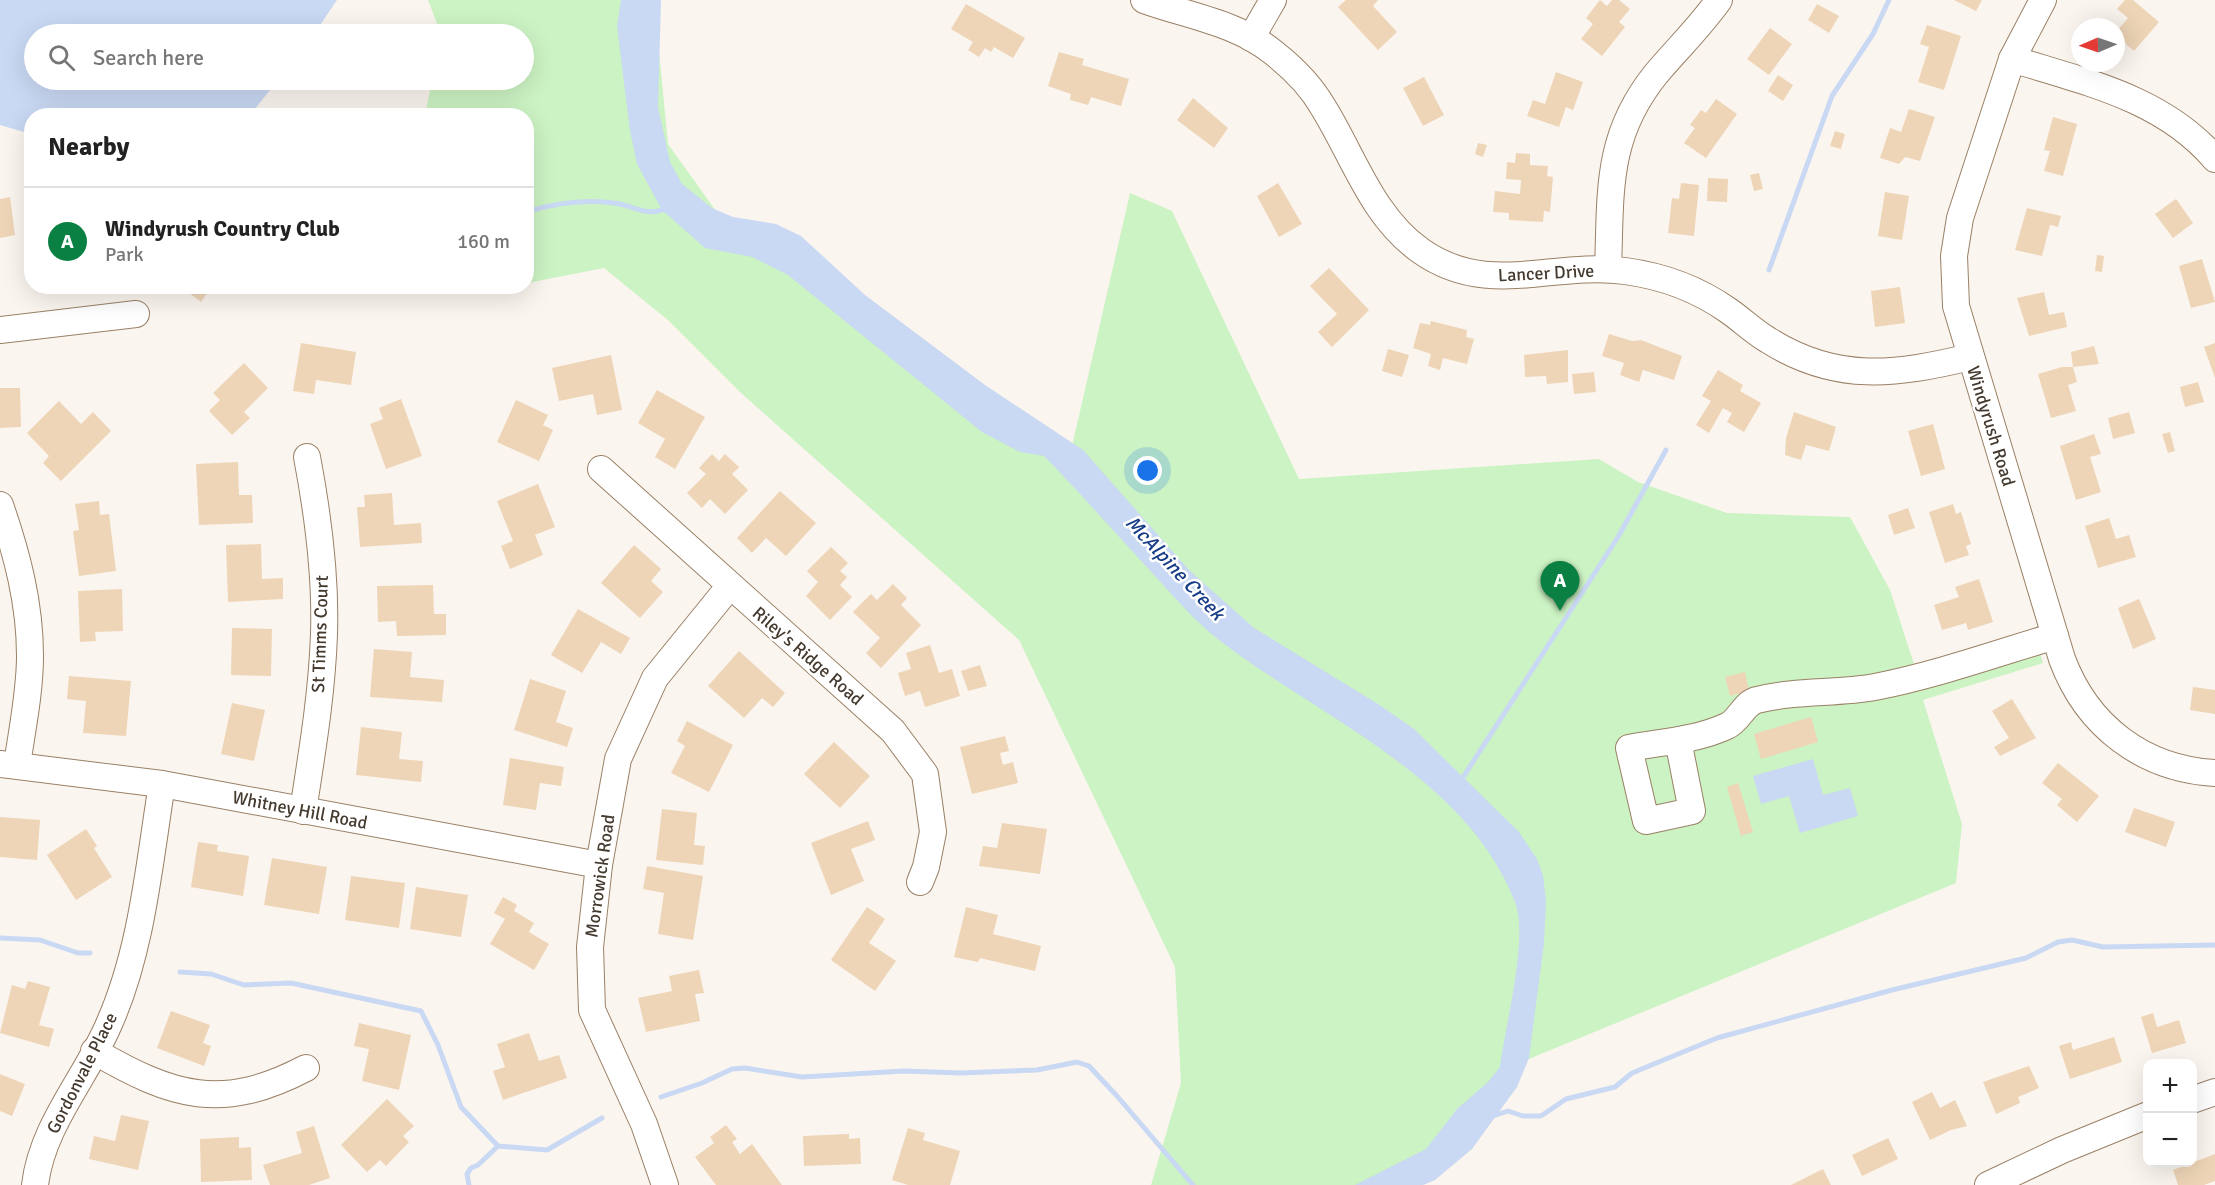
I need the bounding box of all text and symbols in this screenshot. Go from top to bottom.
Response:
north arrow [2071,18,2125,72]
search box [24,24,534,90]
icon: search [45,41,78,74]
text: Search here [93,44,204,71]
text: Nearby [48,131,129,163]
text: Windyrush Country Club [105,215,340,242]
text: A [61,229,74,254]
text: 160 m [457,229,510,254]
text: Park [105,242,143,267]
street label: Lancer Drive [1497,259,1595,287]
street label: Windyrush Road [1962,363,2020,489]
your location [1133,456,1162,485]
water label: McAlpine Creek [1120,510,1231,627]
pin: A [1540,562,1580,611]
street label: St Timms Court [307,575,333,693]
street label: Riley's Ridge Road [748,602,868,710]
street label: Whitney Hill Road [231,786,369,834]
street label: Morrowick Road [580,813,620,939]
street label: Gordonvale Place [42,1009,122,1137]
map controls [2143,1059,2197,1167]
button: + [2143,1059,2197,1113]
button: − [2143,1113,2197,1167]

